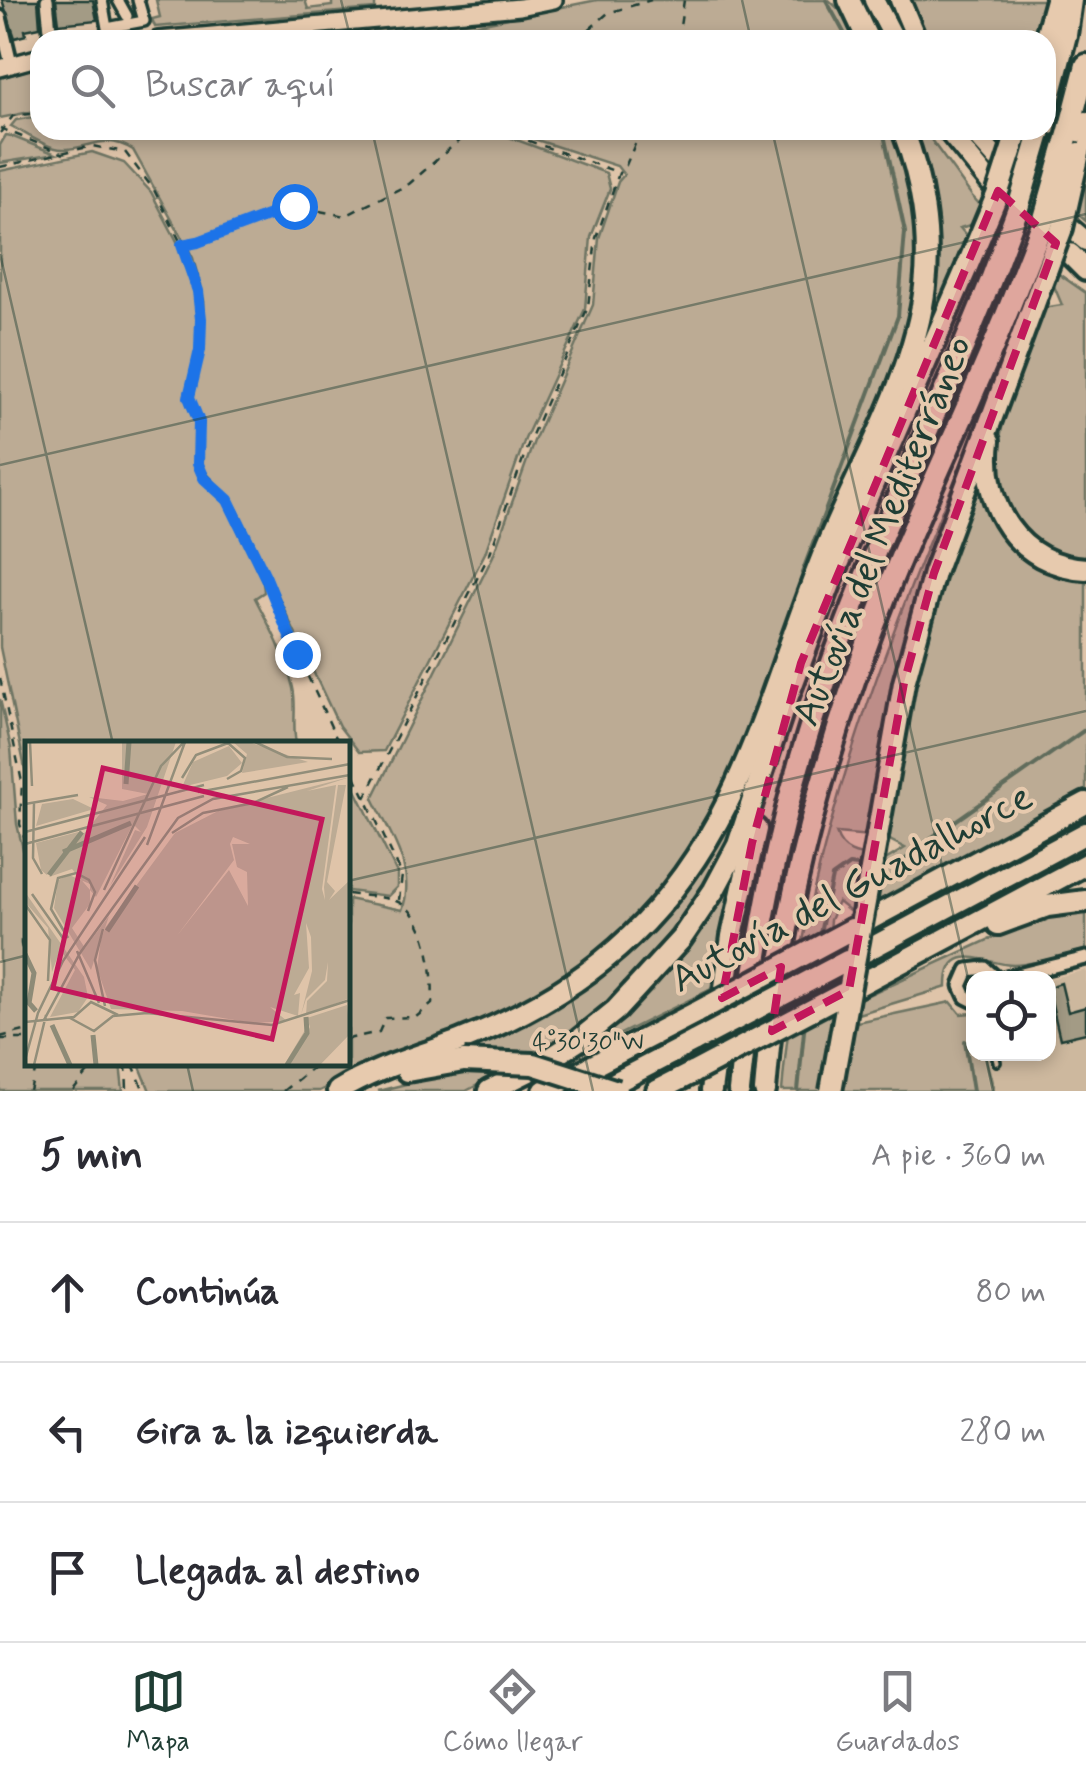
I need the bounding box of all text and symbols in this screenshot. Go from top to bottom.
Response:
search box [30,30,1056,140]
icon: search [65,58,120,113]
text: Buscar aquí [145,61,336,110]
route start [272,184,318,230]
street label: Autovía del Mediterráneo [781,328,985,734]
route end [275,632,321,678]
inset map [25,741,350,1066]
street label: Autovía del Guadalhorce [662,772,1042,1006]
map controls [966,971,1056,1061]
button: locate [966,971,1056,1061]
text: 4°30'30"W [532,1027,644,1060]
text: 5 min [40,1129,143,1184]
text: A pie · 360 m [871,1135,1046,1177]
icon: ahead [40,1265,95,1320]
text: Continúa [135,1268,280,1317]
text: 80 m [976,1271,1046,1313]
icon: left [40,1405,95,1460]
text: Gira a la izquierda [135,1408,438,1457]
text: 280 m [959,1411,1046,1453]
icon: arrive [40,1545,95,1600]
text: Llegada al destino [135,1548,420,1597]
tab: Mapa [126,1664,190,1761]
tab: Cómo llegar [443,1664,583,1761]
tab: Guardados [835,1664,960,1761]

